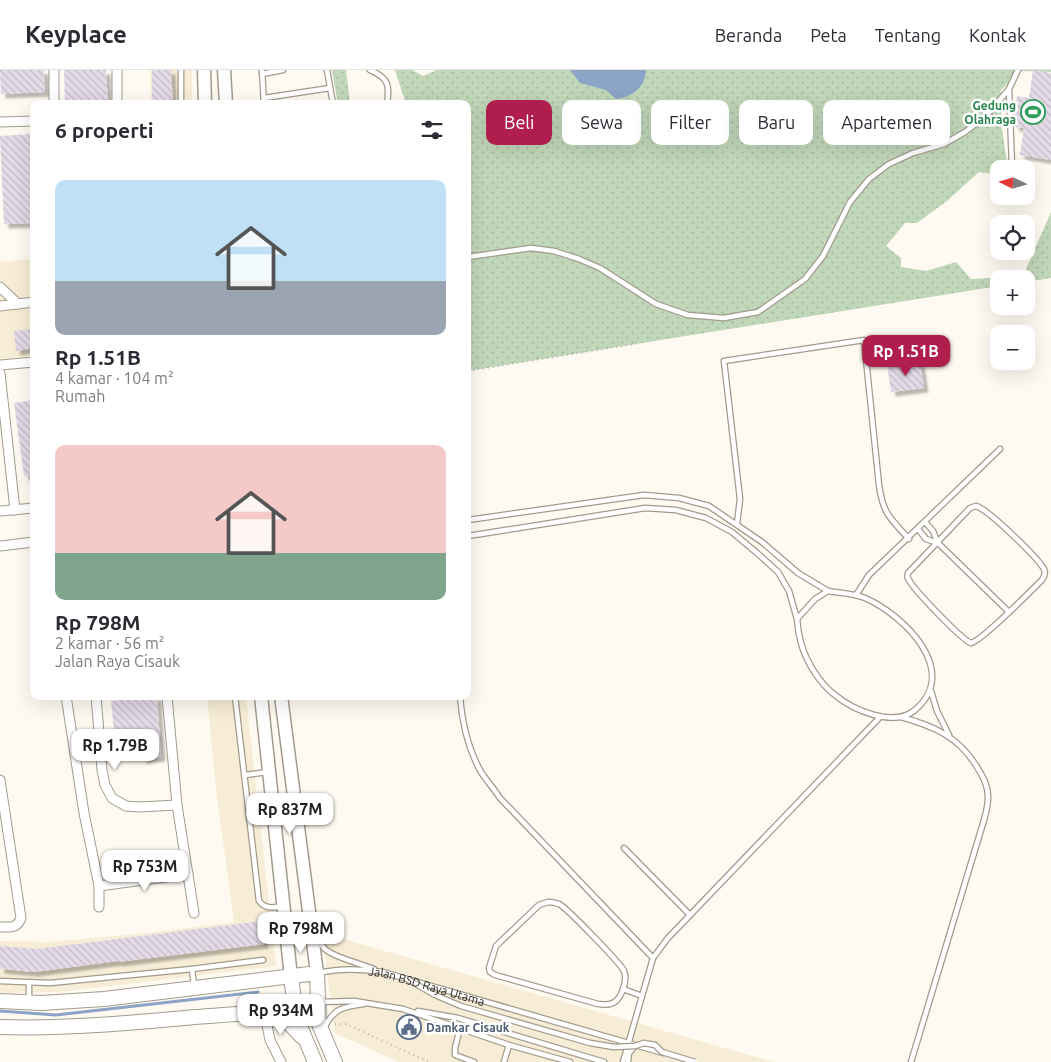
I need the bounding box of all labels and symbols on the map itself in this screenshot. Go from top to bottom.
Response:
place label: Gedung Olahraga [964,99,1016,126]
sports icon: Gedung Olahraga [1020,99,1046,125]
north arrow [990,160,1035,205]
pin: Rp 1.51B [854,334,958,377]
pin: Rp 1.79B [63,728,167,771]
pin: Rp 837M [244,792,336,835]
pin: Rp 753M [99,850,191,892]
pin: Rp 798M [255,912,347,954]
street label: Jalan BSD Raya Utama [368,964,486,1008]
pin: Rp 934M [235,994,327,1036]
public building icon: Damkar Cisauk [396,1014,422,1040]
place label: Damkar Cisauk [426,1021,510,1034]

